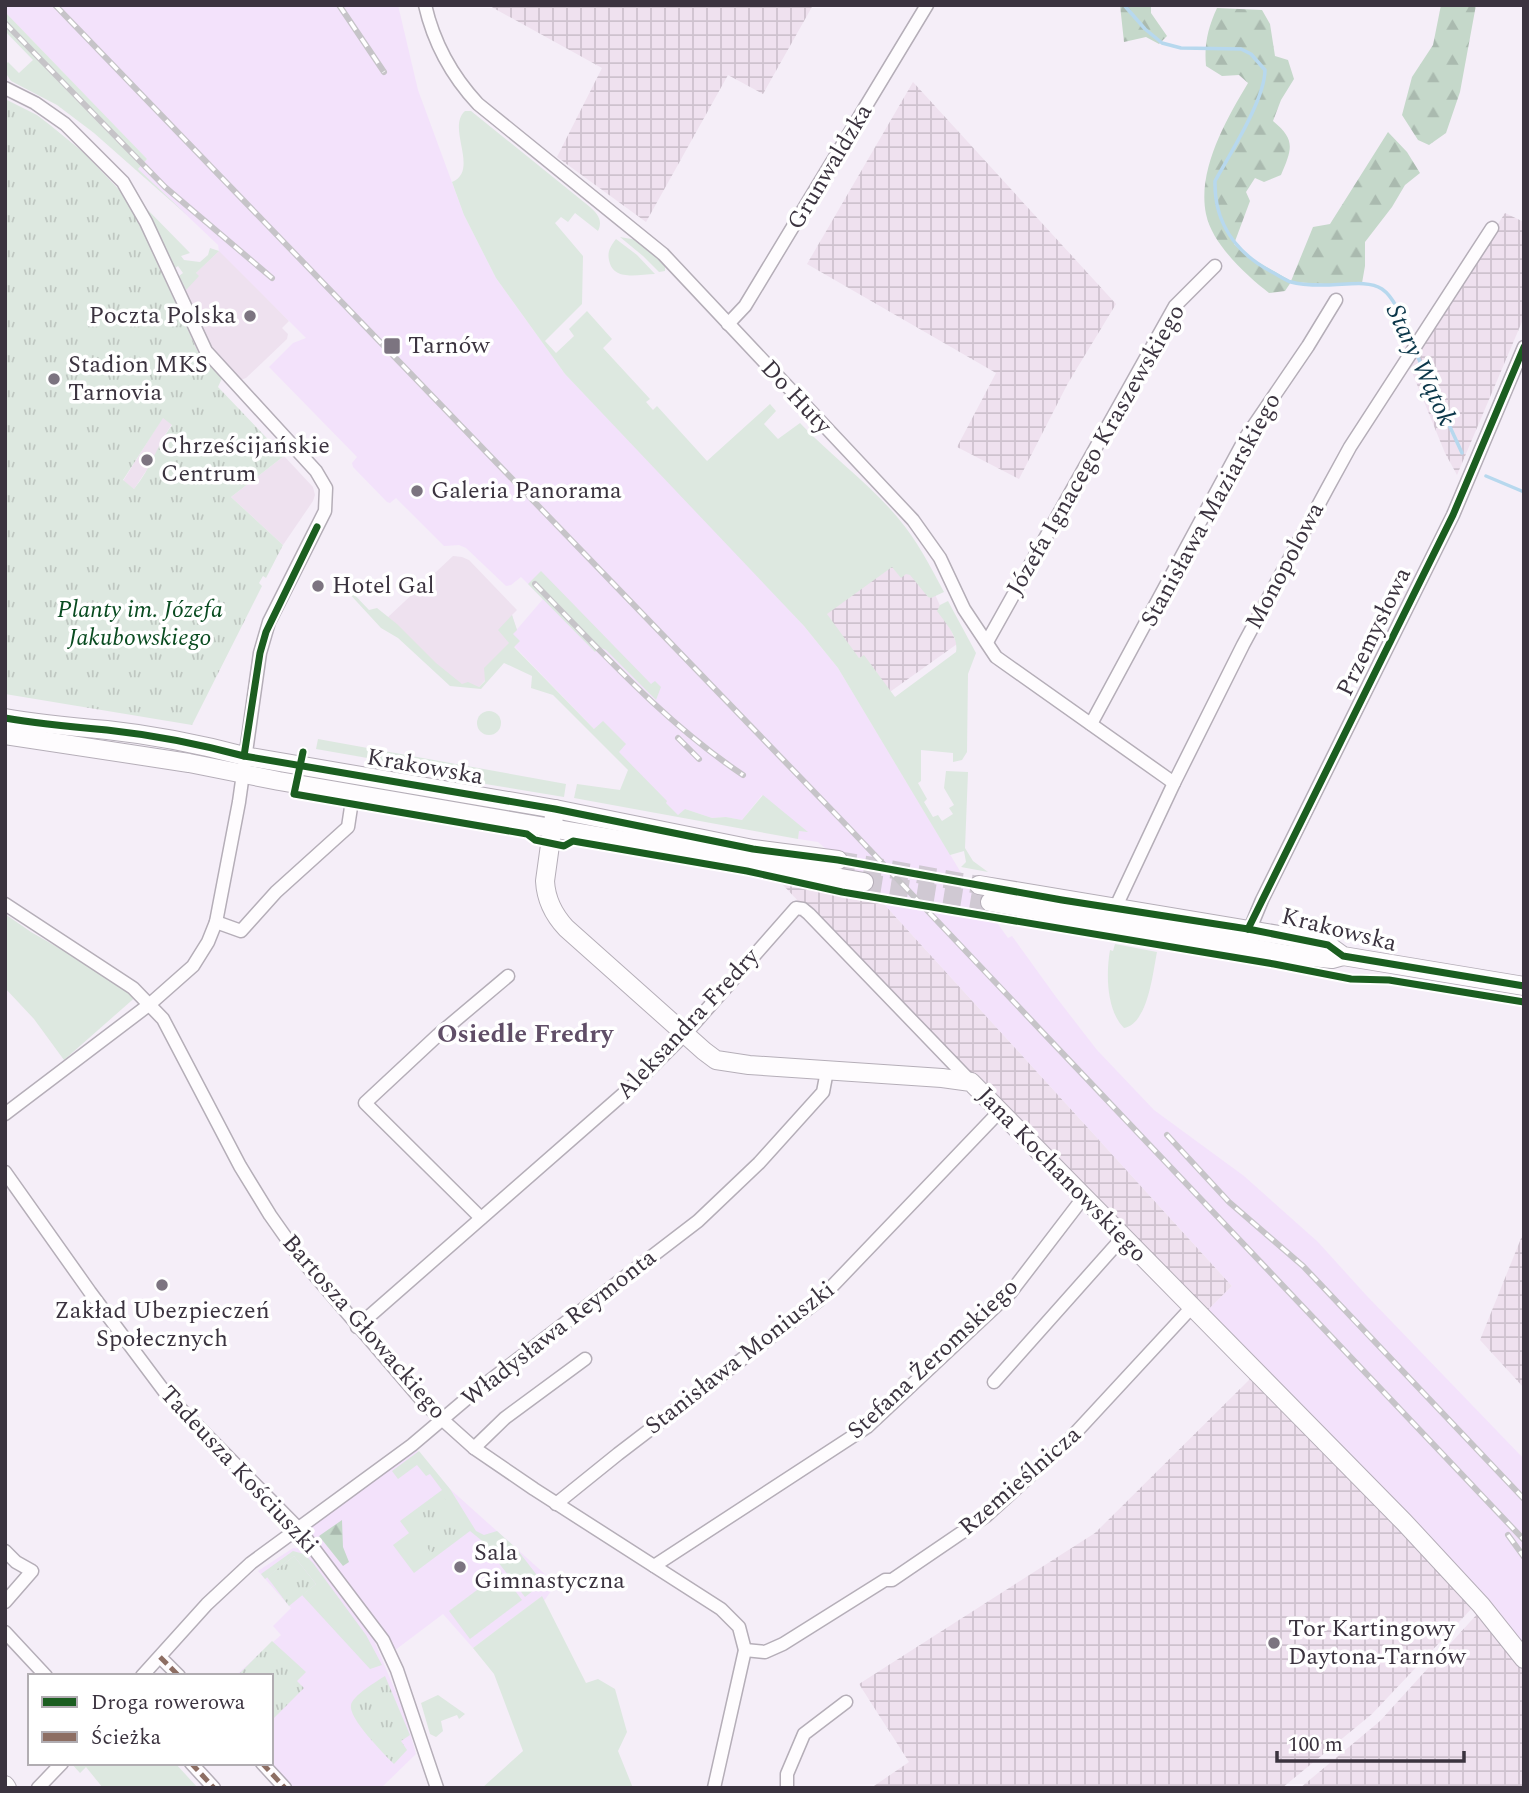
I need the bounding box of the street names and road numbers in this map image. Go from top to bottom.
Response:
street label: Grunwaldzka [778,97,882,237]
street label: Józefa Ignacego Kraszewskiego [998,298,1194,602]
street label: Do Huty [752,352,841,443]
street label: Stanisława Maziarskiego [1132,386,1290,634]
street label: Monopolowa [1236,496,1334,636]
street label: Przemysłowa [1327,561,1421,703]
street label: Krakowska [364,739,486,795]
street label: Krakowska [1278,898,1401,962]
street label: Aleksandra Fredry [608,939,769,1108]
street label: Jana Kochanowskiego [968,1079,1156,1271]
street label: Bartosza Głowackiego [273,1226,455,1428]
street label: Władysława Reymonta [454,1240,664,1416]
street label: Stefana Żeromskiego [839,1270,1027,1448]
street label: Stanisława Moniuszki [637,1272,843,1444]
street label: Tadeusza Kościuszki [151,1378,327,1562]
street label: Rzemieślnicza [951,1417,1089,1545]

